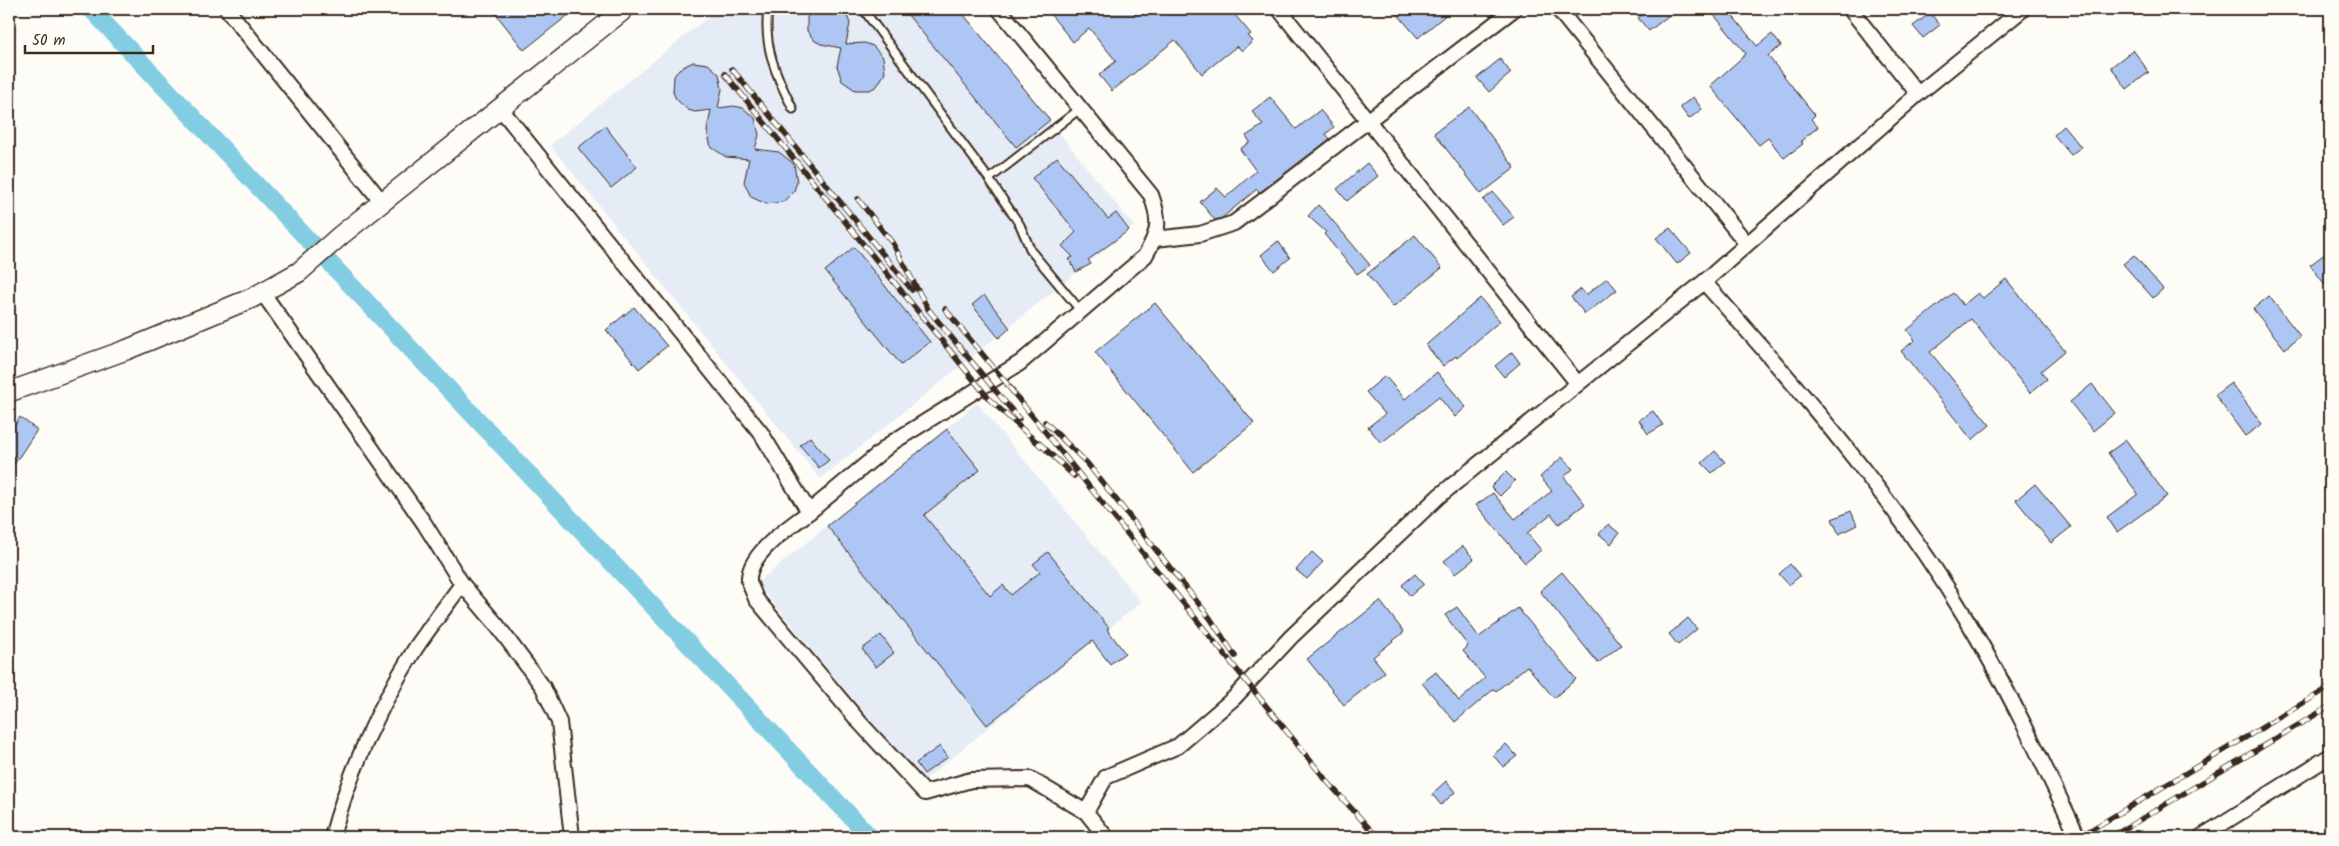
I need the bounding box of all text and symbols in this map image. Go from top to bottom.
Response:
scale bar [25,22,152,54]
text: 50 m [32,29,66,53]

